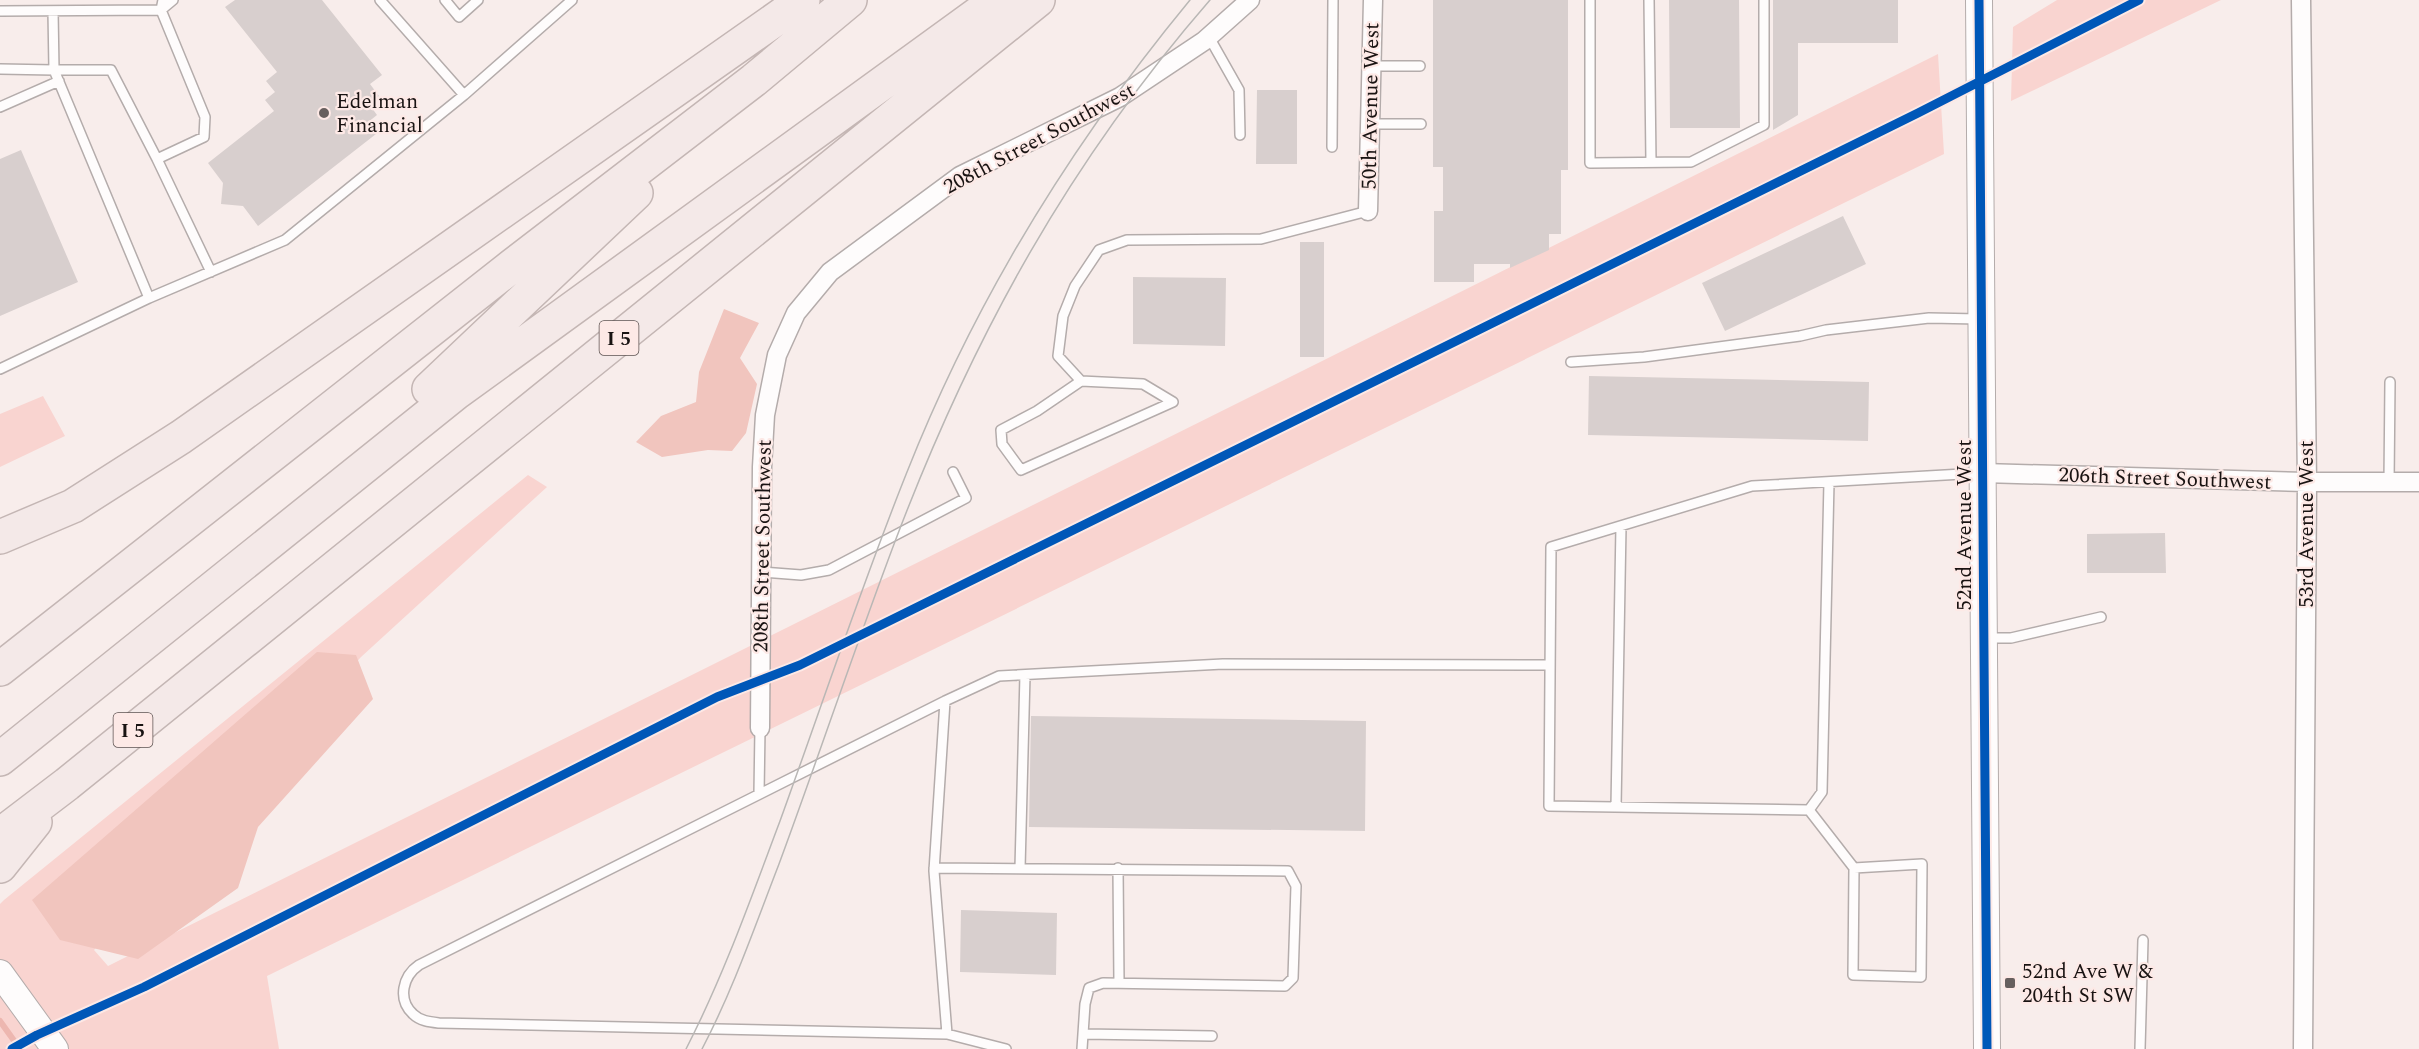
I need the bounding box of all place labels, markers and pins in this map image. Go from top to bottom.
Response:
place label: Edelman Financial [336,86,423,142]
marker: Edelman Financial [317,106,331,120]
place label: 52nd Ave W & 204th St SW [2022,956,2153,1012]
marker: 52nd Ave W & 204th St SW [2003,976,2017,990]

